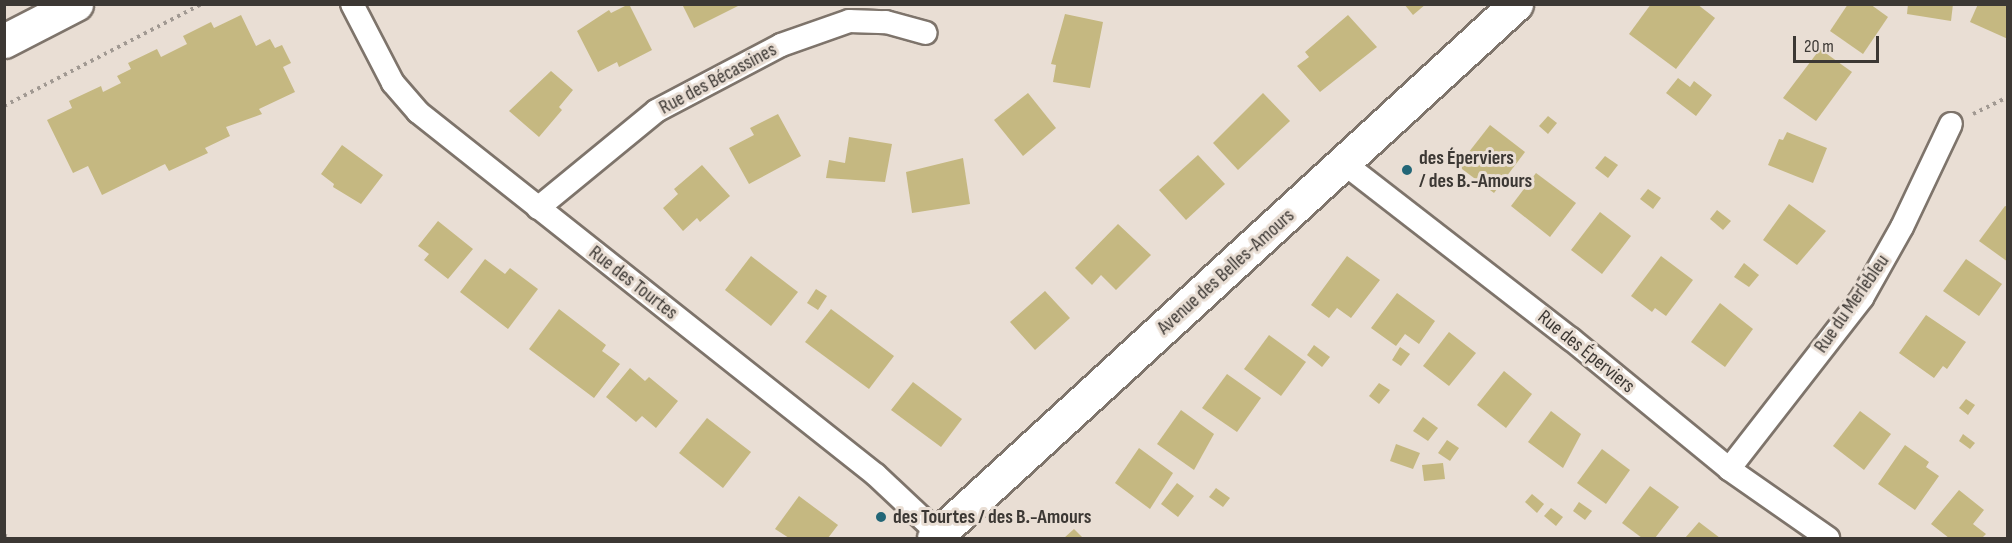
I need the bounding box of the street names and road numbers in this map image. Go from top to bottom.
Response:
street label: Rue des Bécassines [655,38,781,120]
street label: Avenue des Belles-Amours [1152,204,1300,340]
street label: Rue des Tourtes [584,241,682,325]
street label: Rue du Merlebleu [1809,250,1895,358]
street label: Rue des Éperviers [1533,306,1639,398]

